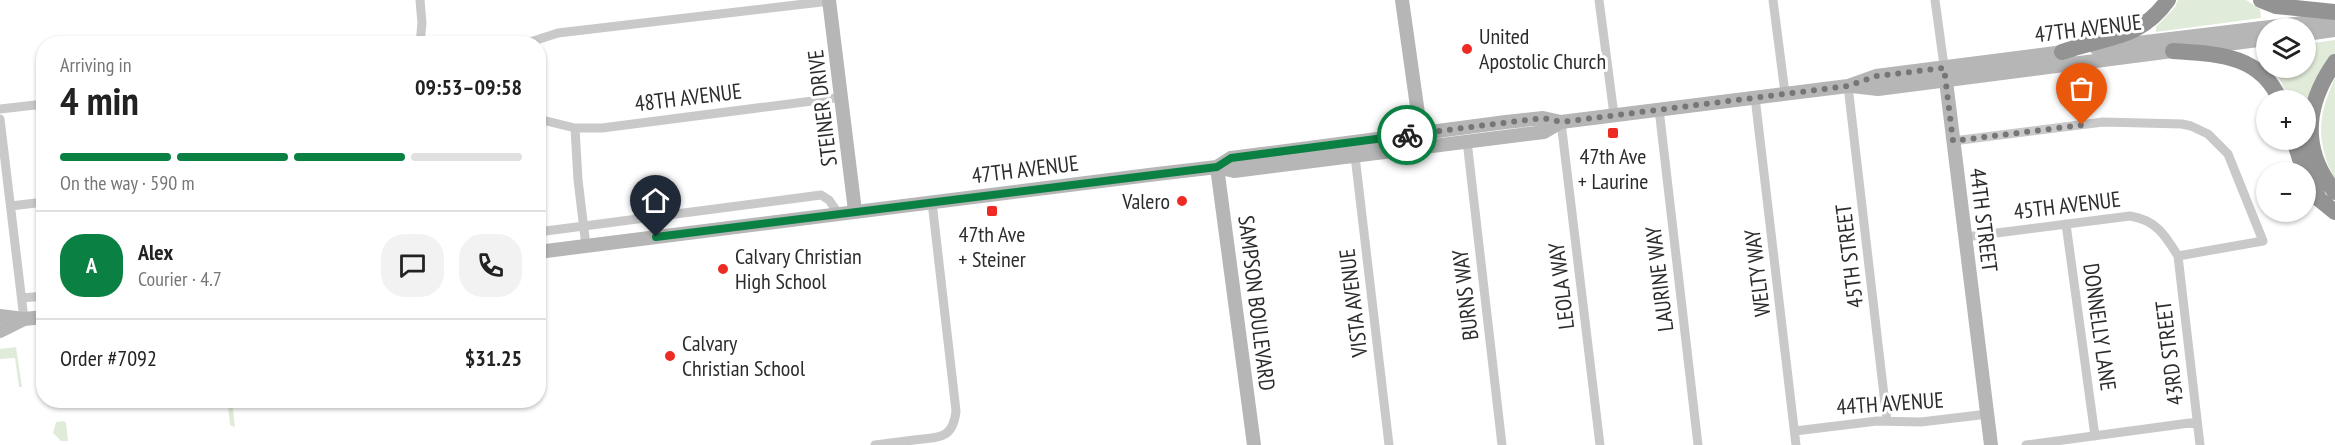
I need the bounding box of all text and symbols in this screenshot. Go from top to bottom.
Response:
street label: 47TH AVENUE [2033,8,2143,48]
map controls [2256,18,2316,222]
button: layers [2256,18,2316,78]
place label: United Apostolic Church [1479,22,1606,75]
marker: United Apostolic Church [1460,42,1474,56]
street label: STEINER DRIVE [801,48,843,168]
text: Arriving in [60,52,132,78]
pin [2056,63,2107,125]
icon: bag [2065,72,2098,105]
text: 09:53–09:58 [415,73,522,101]
text: 4 min [60,75,139,126]
street label: 48TH AVENUE [633,77,743,117]
button: + [2256,90,2316,150]
courier [1377,105,1437,165]
icon: bike [1391,119,1424,152]
marker: 47th Ave + Laurine [1606,126,1620,140]
place label: 47th Ave + Laurine [1578,142,1648,195]
street label: 47TH AVENUE [970,149,1080,189]
button: − [2256,162,2316,222]
street label: 44TH STREET [1964,166,2004,274]
text: On the way · 590 m [60,170,195,196]
pin [630,175,681,237]
icon: home [639,184,672,217]
street label: 45TH AVENUE [2012,185,2122,225]
place label: Valero [1121,187,1170,215]
marker: Valero [1175,194,1189,208]
street label: 45TH STREET [1829,202,1869,310]
marker: 47th Ave + Steiner [985,204,999,218]
street label: SAMPSON BOULEVARD [1232,214,1282,392]
place label: 47th Ave + Steiner [958,220,1026,273]
street label: LAURINE WAY [1639,225,1679,333]
street label: WELTY WAY [1738,228,1776,318]
button: chat [381,234,444,297]
button: phone [459,234,522,297]
text: Alex [138,238,173,266]
street label: LEOLA WAY [1542,241,1580,331]
place label: Calvary Christian High School [735,242,862,295]
street label: VISTA AVENUE [1332,247,1374,360]
street label: BURNS WAY [1446,248,1484,342]
text: A [86,251,97,279]
marker: Calvary Christian High School [716,262,730,276]
street label: DONNELLY LANE [2077,262,2123,392]
text: Courier · 4.7 [138,266,222,292]
street label: 43RD STREET [2149,299,2189,407]
place label: Calvary Christian School [682,329,806,382]
text: Order #7092 [60,344,157,372]
text: $31.25 [465,344,522,372]
marker: Calvary Christian School [663,349,677,363]
street label: 44TH AVENUE [1835,385,1945,421]

